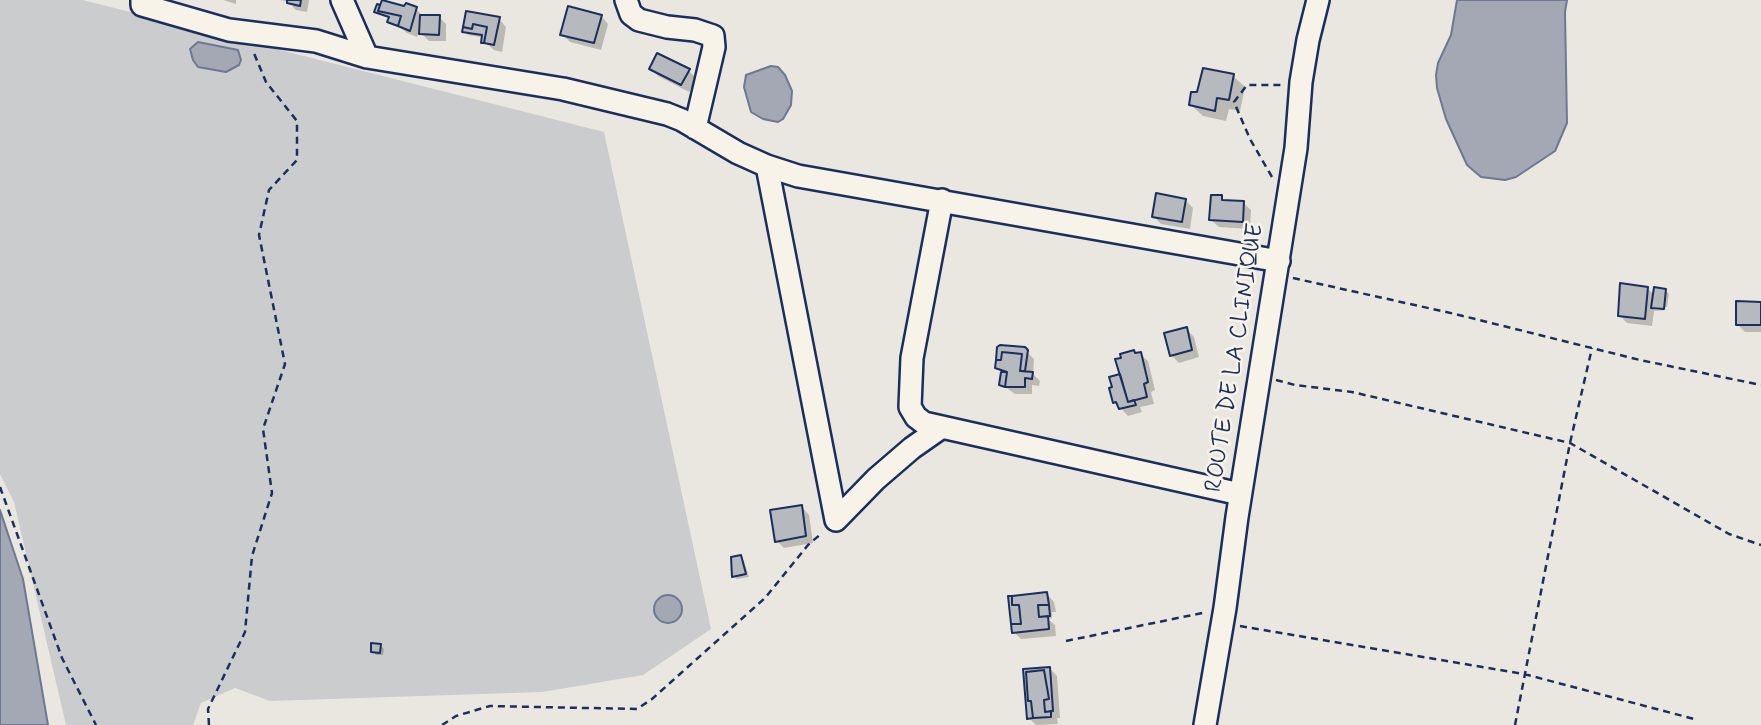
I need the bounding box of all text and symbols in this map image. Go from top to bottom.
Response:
street label: ROUTE DE LA CLINIQUE [1201,222,1271,494]

